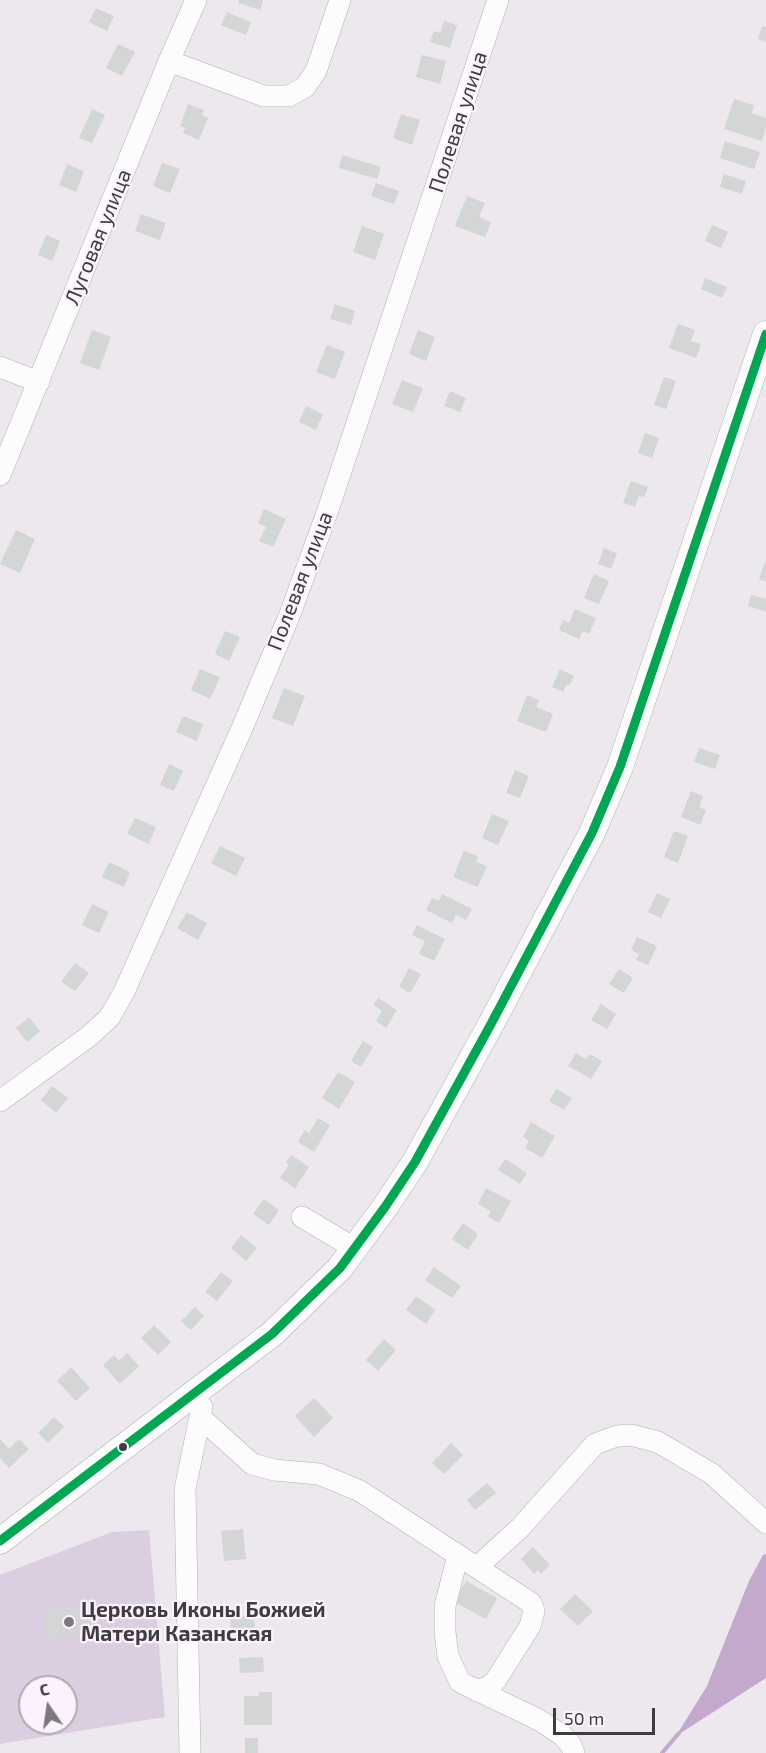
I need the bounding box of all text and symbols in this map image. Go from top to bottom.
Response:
street label: Полевая улица [423,48,493,196]
street label: Луговая улица [59,165,137,309]
street label: Полевая улица [262,508,338,654]
unlabelled marker [117,1441,129,1453]
place label: Церковь Иконы Божией Матери Казанская [81,1597,326,1647]
marker: Церковь Иконы Божией Матери Казанская [62,1615,76,1629]
north arrow [18,1675,78,1735]
text: С [38,1679,51,1699]
scale bar [556,1696,658,1734]
text: 50 m [564,1707,604,1729]

